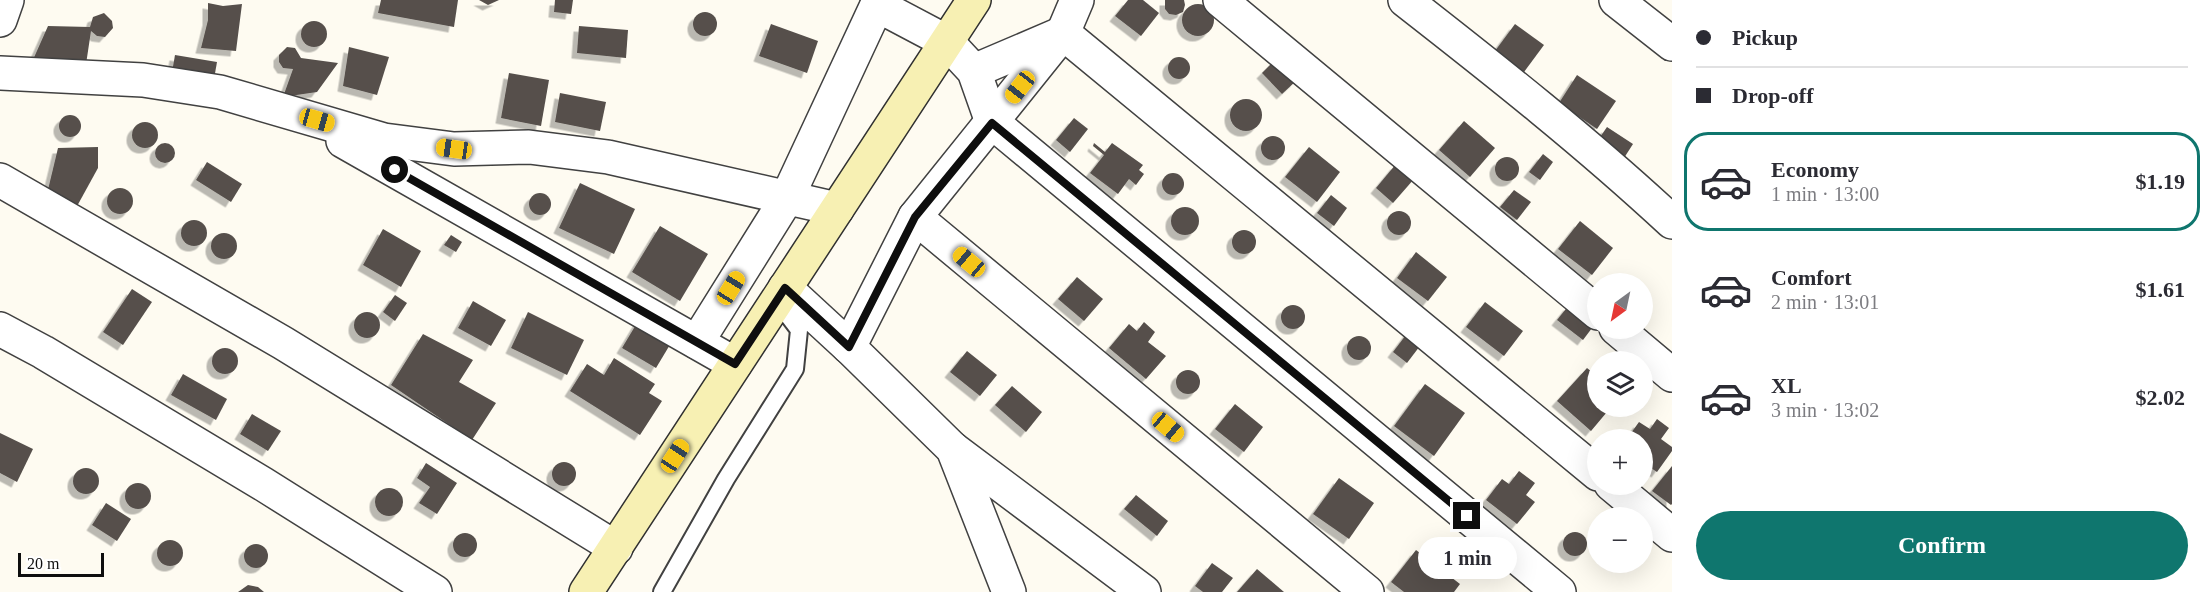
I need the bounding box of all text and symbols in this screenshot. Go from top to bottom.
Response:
text: Pickup [1732,25,1798,50]
car [1002,67,1038,107]
text: Drop-off [1732,83,1813,108]
car [297,106,337,134]
car [435,138,473,160]
icon: car [1699,155,1753,209]
route start [381,156,408,183]
text: Economy [1771,157,1859,182]
text: $1.19 [2136,169,2185,194]
text: 1 min · 13:00 [1771,183,1879,205]
car [949,244,989,280]
icon: car [1699,263,1753,317]
text: Comfort [1771,265,1852,290]
car [714,268,748,308]
north arrow [1587,273,1653,339]
map controls [1587,273,1653,573]
text: $1.61 [2136,277,2185,302]
text: 2 min · 13:01 [1771,291,1879,313]
button: layers [1587,351,1653,417]
icon: car [1699,371,1753,425]
text: XL [1771,373,1802,398]
text: $2.02 [2136,385,2185,410]
text: 3 min · 13:02 [1771,399,1879,421]
car [1148,409,1188,445]
button: + [1587,429,1653,495]
car [658,436,692,476]
route end [1453,502,1480,529]
button: − [1587,507,1653,573]
button: Confirm [1696,511,2188,580]
callout: 1 min [1418,537,1516,579]
text: 1 min [1443,547,1492,569]
scale bar [18,550,104,578]
text: 20 m [27,555,59,572]

